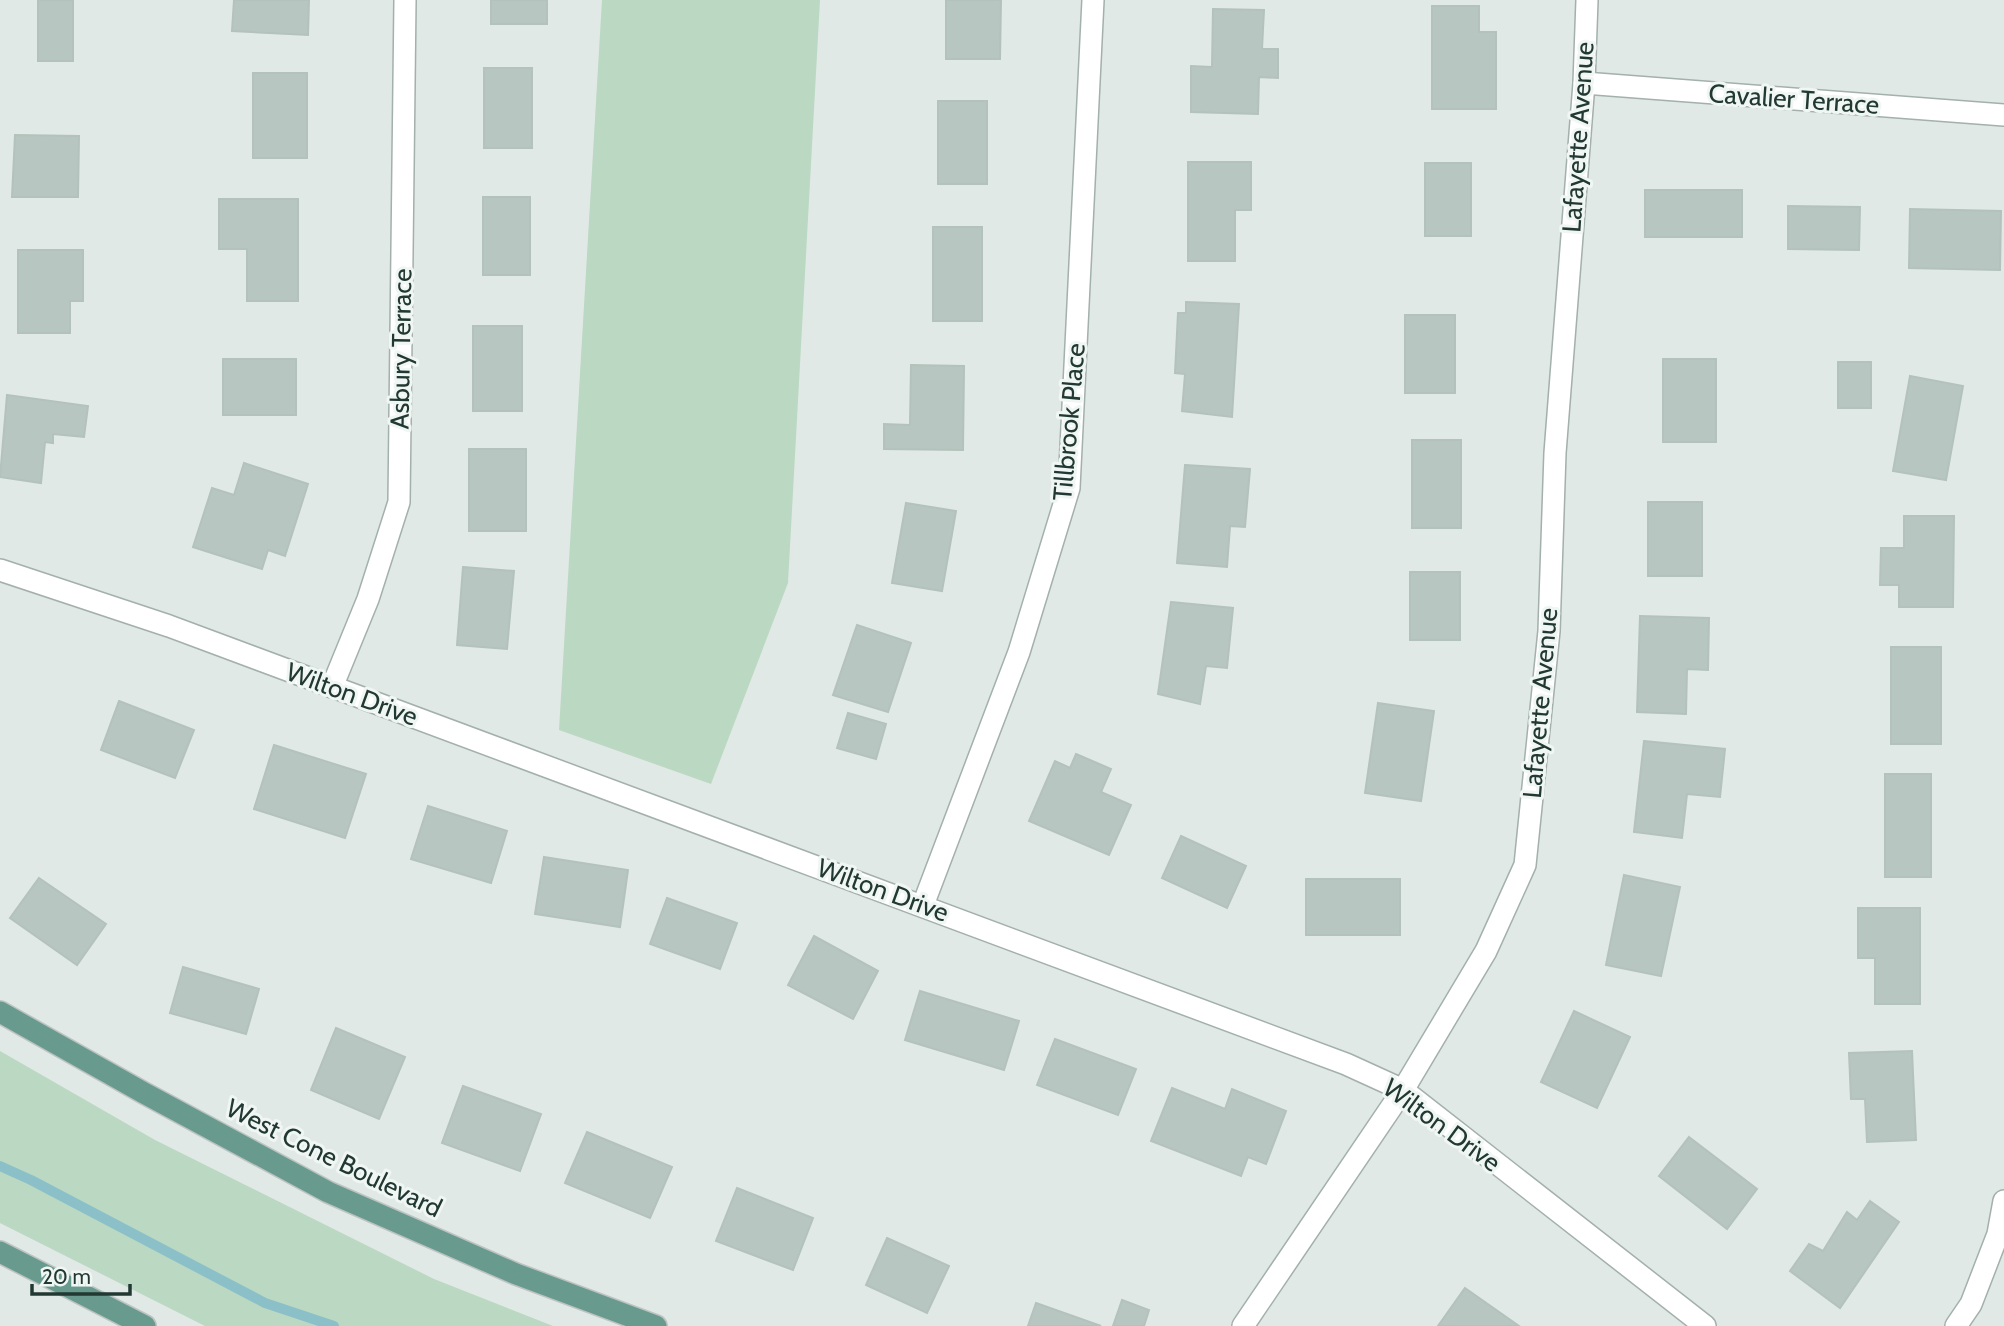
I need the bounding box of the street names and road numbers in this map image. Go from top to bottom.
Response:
street label: Lafayette Avenue [1555,41,1601,233]
street label: Cavalier Terrace [1708,77,1880,121]
street label: Asbury Terrace [384,268,418,430]
street label: Tillbrook Place [1046,342,1092,502]
street label: Lafayette Avenue [1516,606,1564,800]
street label: Wilton Drive [282,655,422,733]
street label: Wilton Drive [813,851,953,929]
street label: Wilton Drive [1377,1072,1507,1178]
street label: West Cone Boulevard [221,1092,447,1224]

